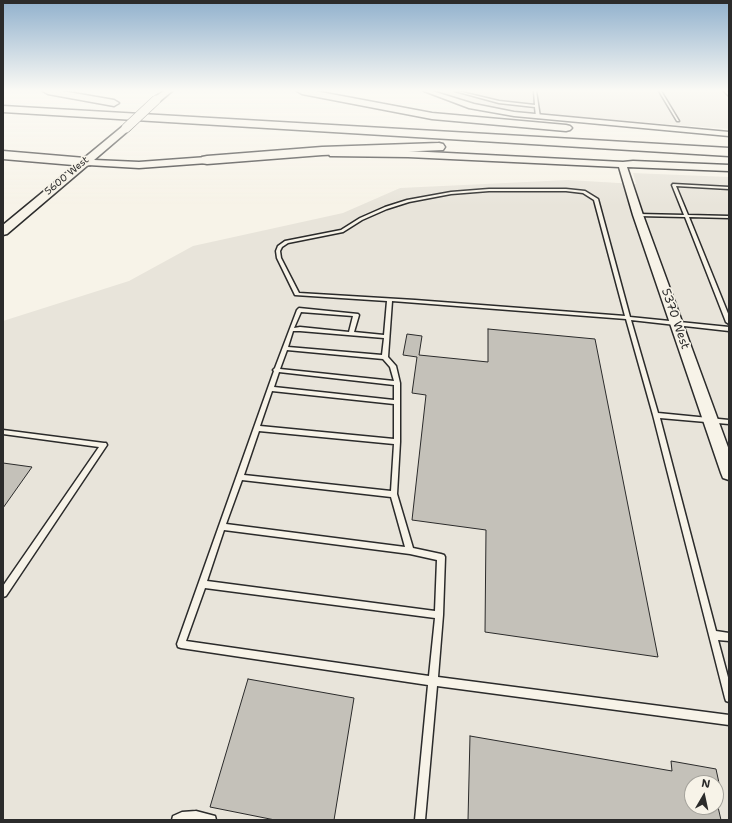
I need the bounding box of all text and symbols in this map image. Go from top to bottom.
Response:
street label: 5600 West [42,154,92,198]
street label: 5370 West [658,287,692,351]
north arrow [684,775,724,815]
text: N [700,776,711,792]

